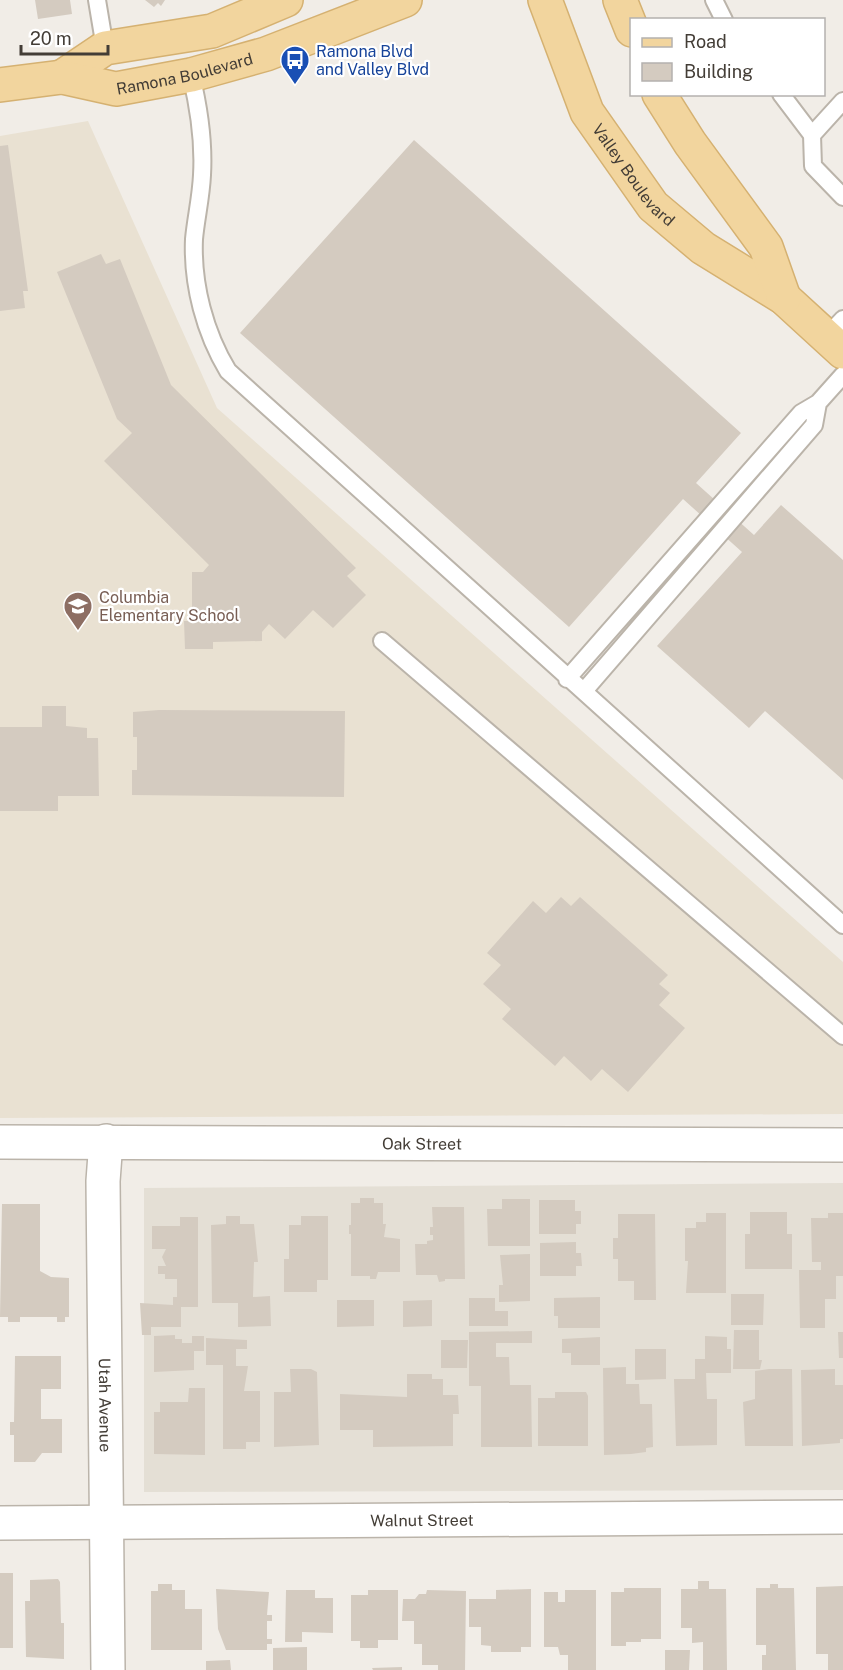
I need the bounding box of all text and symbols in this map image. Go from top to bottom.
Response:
scale bar [21,18,108,56]
legend [630,18,825,96]
text: 20 m [30,28,72,49]
text: Road [684,31,727,52]
place label: Ramona Blvd and Valley Blvd [316,42,429,79]
bus stop icon: Ramona Blvd and Valley Blvd [279,44,311,86]
street label: Ramona Boulevard [115,49,255,98]
text: Building [684,61,753,82]
street label: Valley Boulevard [589,120,679,230]
place label: Columbia Elementary School [99,588,240,625]
school or university icon: Columbia Elementary School [62,590,94,632]
street label: Oak Street [382,1134,462,1153]
street label: Utah Avenue [95,1357,115,1452]
street label: Walnut Street [370,1510,474,1530]

